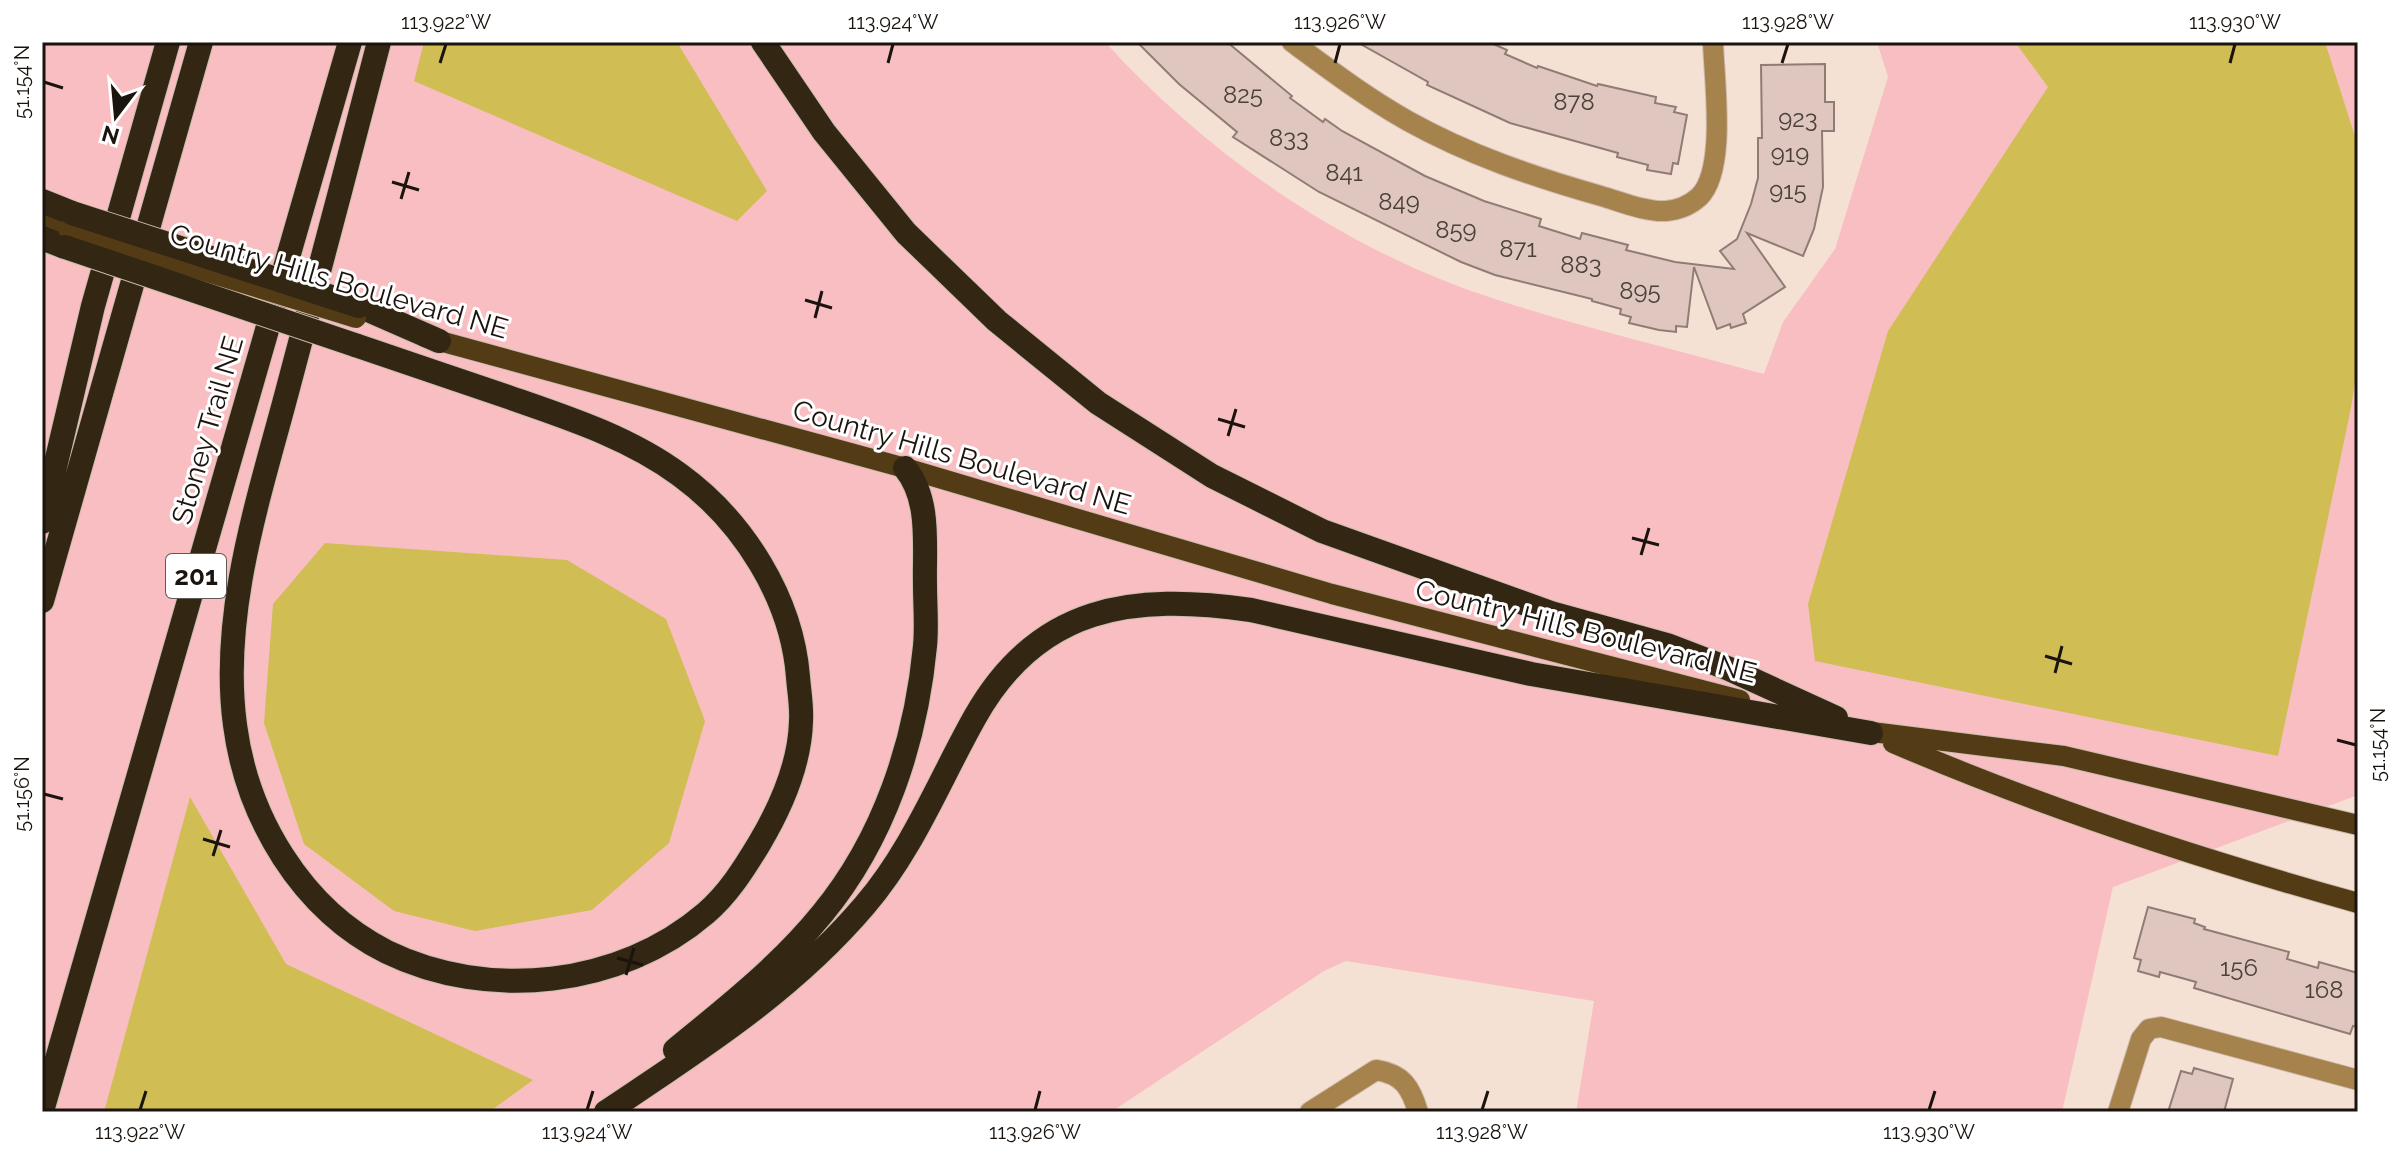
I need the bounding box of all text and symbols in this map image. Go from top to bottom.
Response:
text: 113.922°W [401,10,491,34]
text: 113.924°W [848,10,938,34]
text: 113.926°W [1294,10,1386,34]
text: 113.928°W [1742,10,1834,34]
text: 113.930°W [2189,10,2281,34]
text: 51.154°N [10,45,34,119]
north arrow [76,76,156,156]
house number: 825 [1223,80,1263,109]
house number: 878 [1553,87,1595,116]
house number: 923 [1778,104,1818,133]
text: N [99,120,122,150]
house number: 833 [1269,123,1309,152]
house number: 919 [1771,139,1809,168]
house number: 841 [1325,158,1363,187]
house number: 915 [1769,176,1807,205]
house number: 849 [1378,187,1420,216]
house number: 859 [1435,215,1477,244]
street label: Country Hills Boulevard NE [166,217,512,346]
house number: 871 [1499,234,1537,263]
house number: 883 [1560,250,1602,279]
house number: 895 [1619,276,1661,305]
street label: Stoney Trail NE [165,332,250,528]
street label: Country Hills Boulevard NE [789,393,1135,522]
road number: 201 [166,554,226,598]
street label: Country Hills Boulevard NE [1412,573,1760,690]
text: 51.154°N [2366,708,2390,782]
text: 51.156°N [10,756,34,832]
house number: 156 [2220,953,2258,982]
house number: 168 [2305,975,2343,1004]
text: 113.922°W [95,1120,185,1144]
text: 113.924°W [542,1120,632,1144]
text: 113.926°W [989,1120,1081,1144]
text: 113.928°W [1436,1120,1528,1144]
text: 113.930°W [1883,1120,1975,1144]

